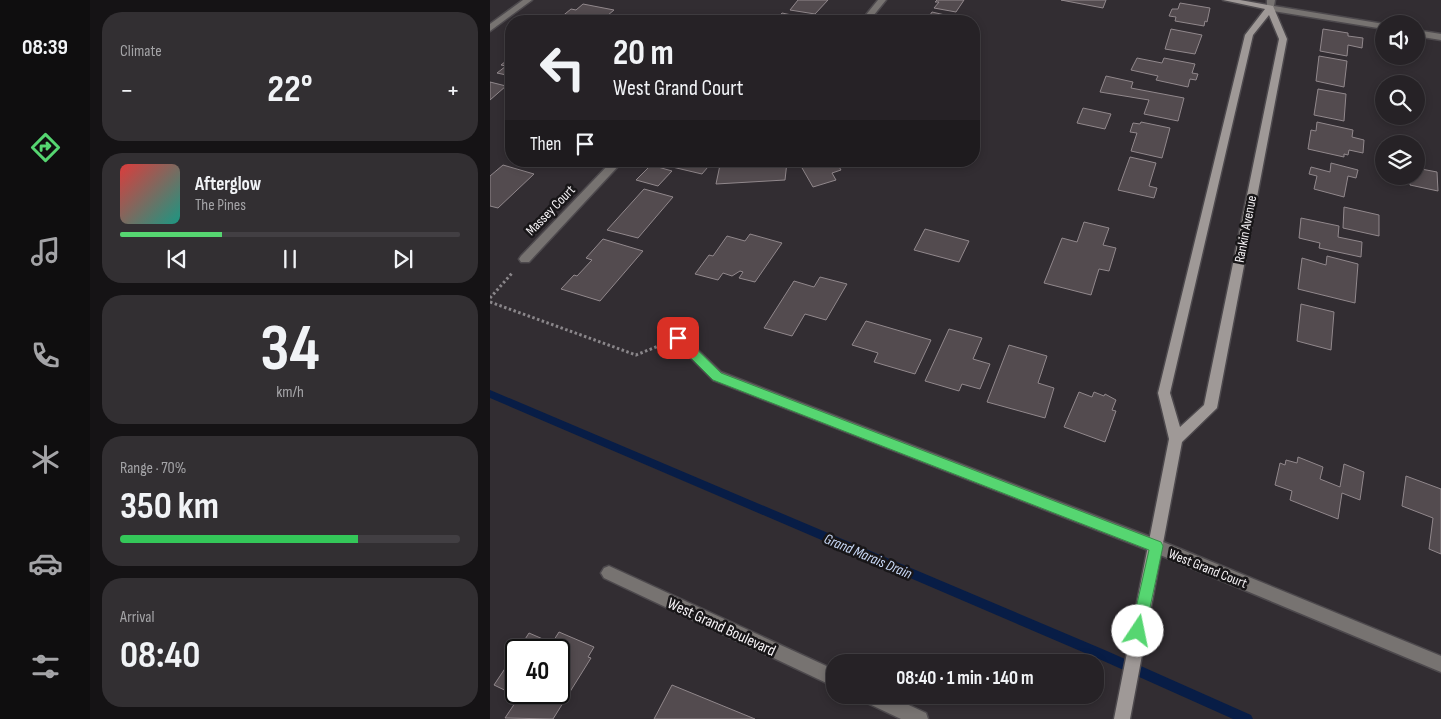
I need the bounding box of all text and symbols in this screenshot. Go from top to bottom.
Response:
map controls [1375,15,1425,185]
button: sound [1375,15,1425,65]
text: 20 m [613,32,674,75]
text: 08:39 [22,34,68,61]
icon: left [530,35,595,100]
text: Climate [120,42,162,61]
text: 22° [267,67,313,112]
text: − [120,74,134,107]
text: + [446,74,460,107]
text: West Grand Court [613,75,744,102]
button: search [1375,75,1425,125]
icon: directions [28,130,63,165]
icon: arrive [571,130,599,158]
text: Then [530,133,561,156]
button: layers [1375,135,1425,185]
text: Afterglow [195,173,261,196]
street label: Massey Court [522,182,579,239]
street label: Rankin Avenue [1231,194,1260,264]
text: The Pines [195,196,246,215]
icon: music [28,234,63,269]
icon: previous [163,245,191,273]
icon: pause [276,245,304,273]
icon: next [389,245,417,273]
text: 34 [260,311,320,389]
pin [657,317,699,359]
icon: arrive [664,324,692,352]
icon: phone [28,338,63,373]
text: km/h [276,383,304,402]
icon: climate [28,442,63,477]
text: Range · 70% [120,459,186,478]
text: 350 km [120,484,219,529]
water label: Grand Marais Drain [821,529,915,584]
street label: West Grand Court [1166,545,1250,592]
icon: car [28,546,63,581]
street label: West Grand Boulevard [664,594,778,661]
position arrow [1111,604,1163,656]
text: Arrival [120,608,154,627]
text: 08:40 [120,633,200,678]
speed limit sign: 40 [505,639,570,704]
icon: filters [28,649,63,684]
text: 08:40 · 1 min · 140 m [896,667,1034,690]

